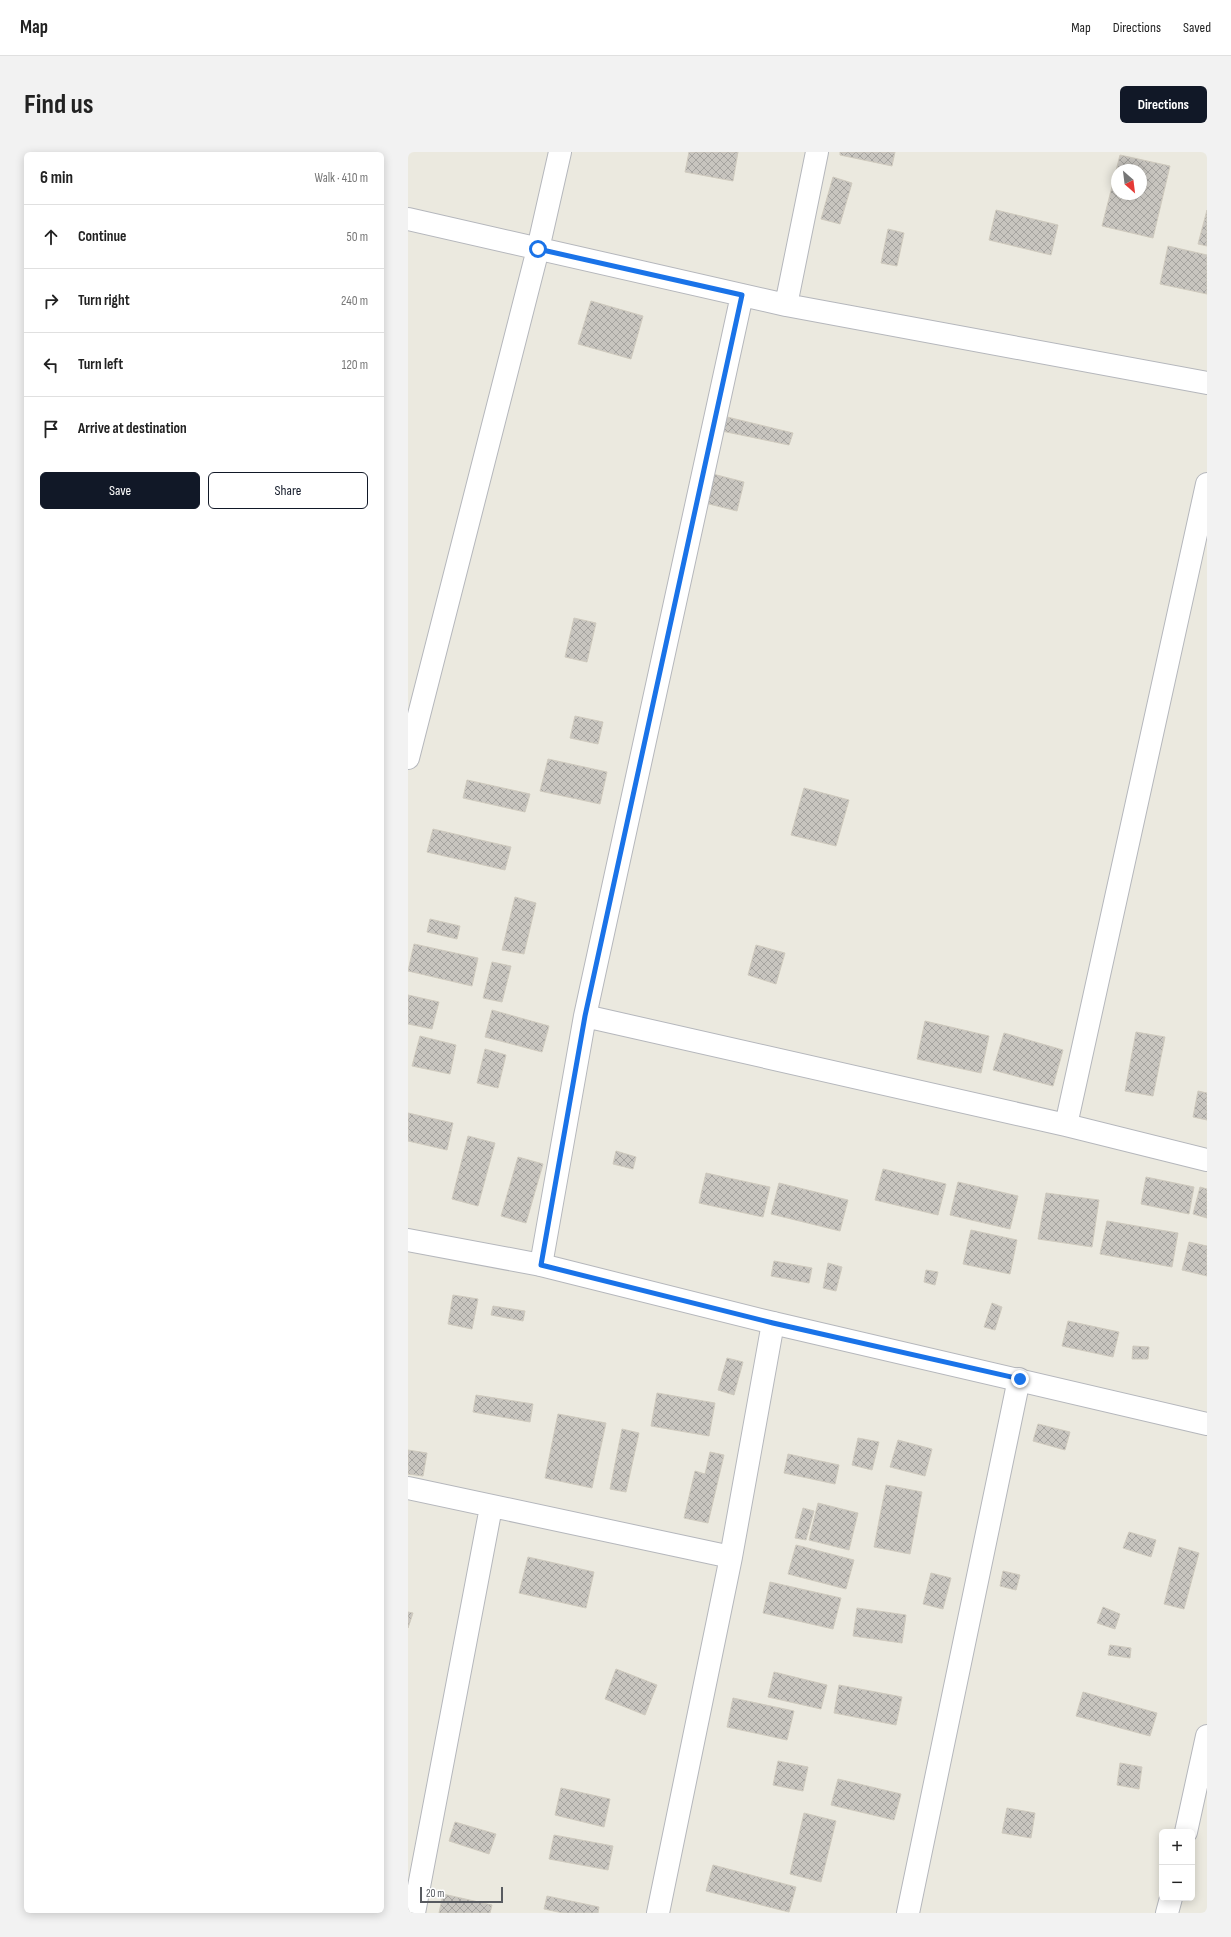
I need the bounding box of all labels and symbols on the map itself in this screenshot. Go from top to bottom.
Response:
north arrow [1111,164,1147,200]
route start [529,240,547,258]
route end [1011,1370,1029,1388]
scale bar [420,1885,503,1904]

